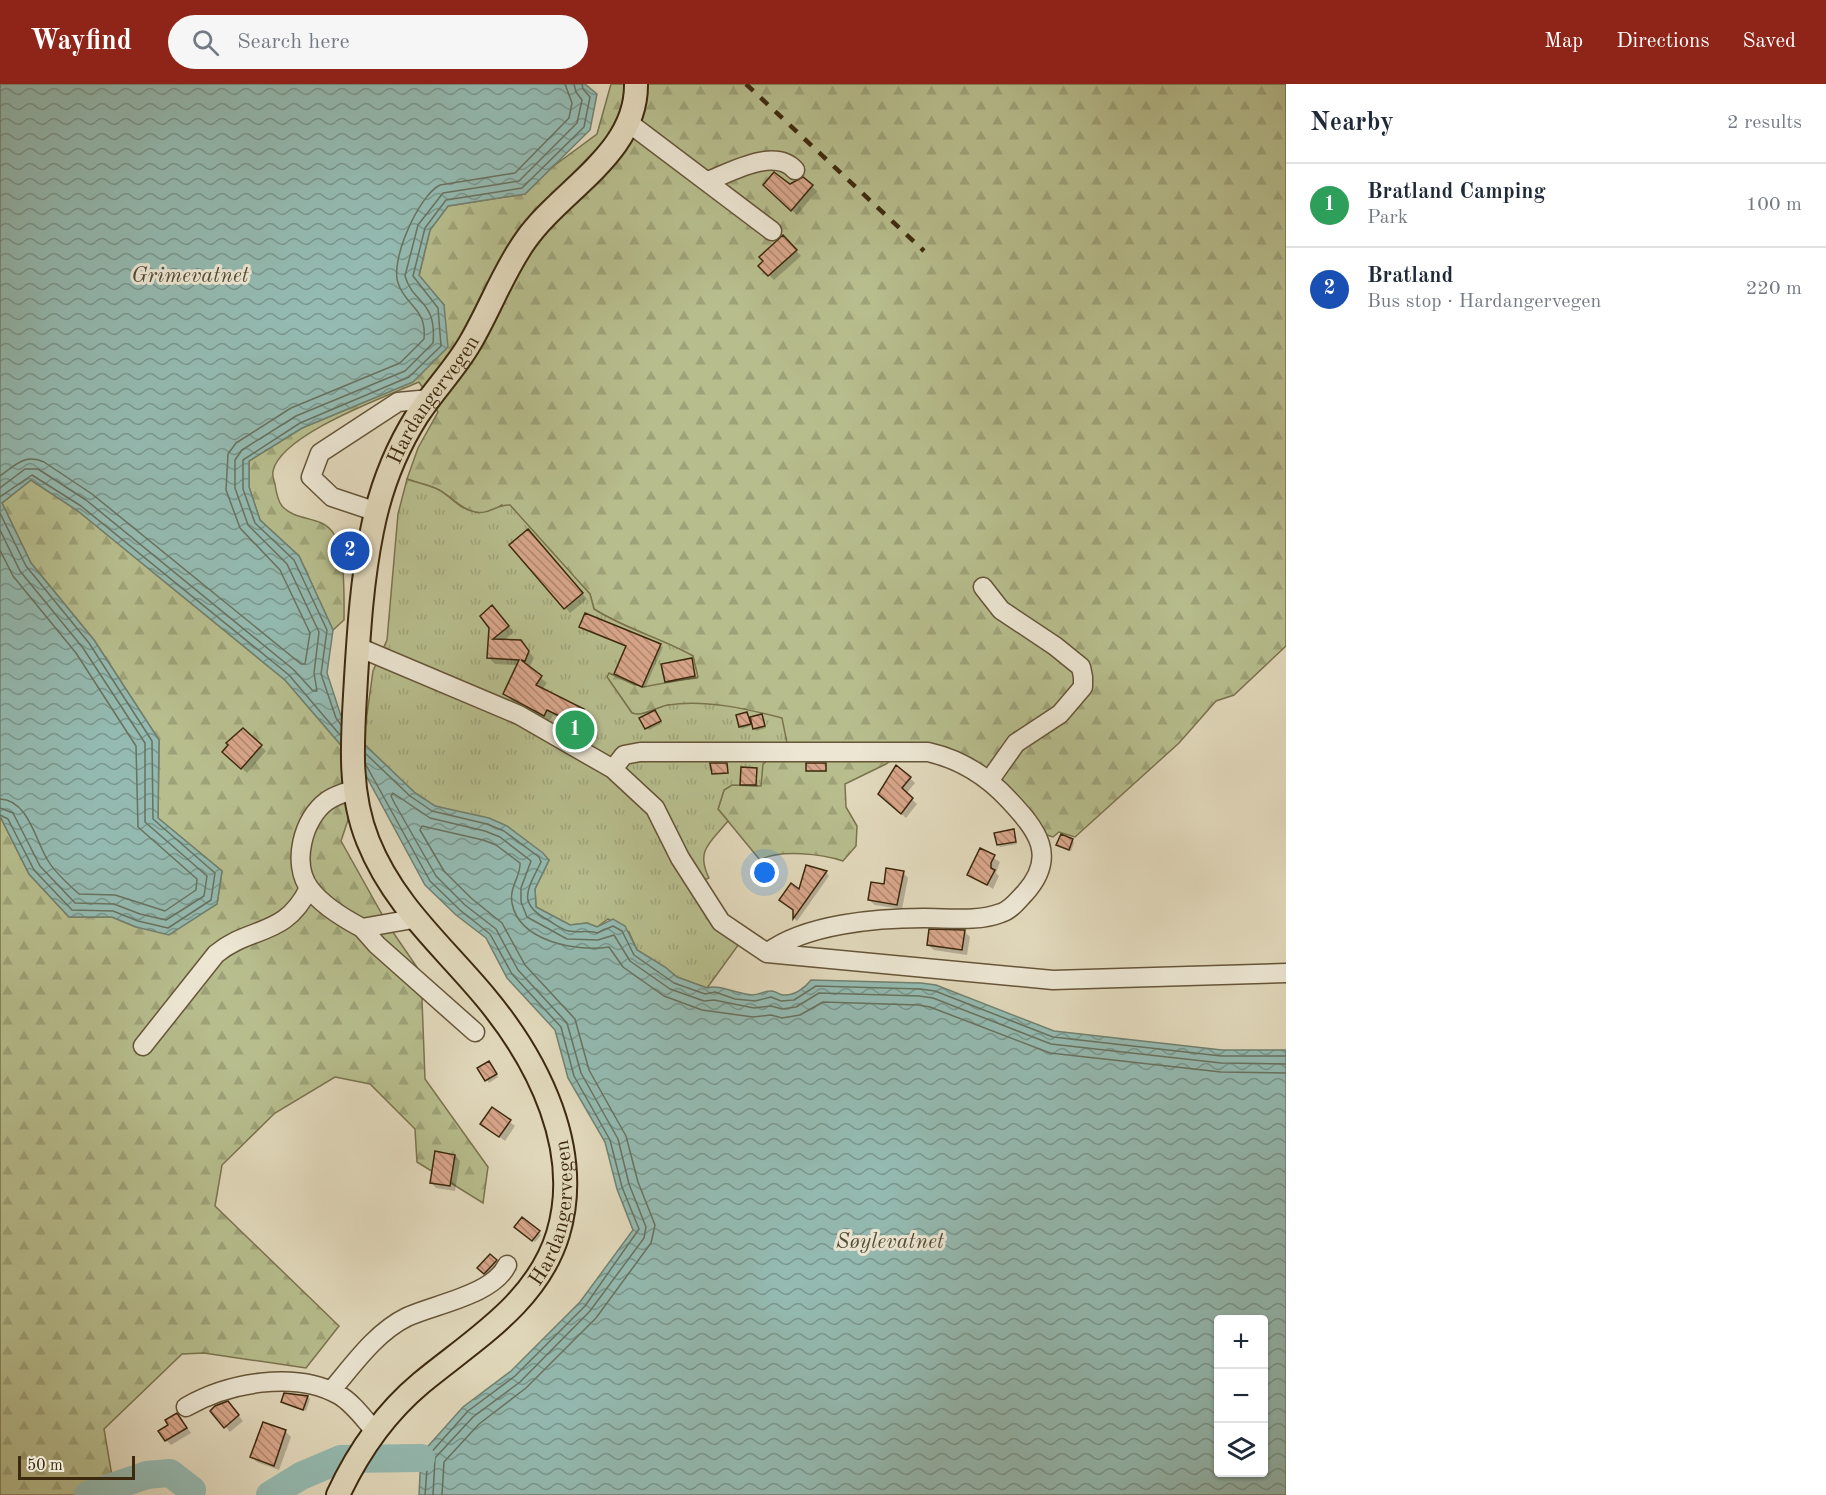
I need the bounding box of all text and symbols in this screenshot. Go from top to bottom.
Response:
search box [168,15,588,69]
icon: search [189,26,222,59]
text: Wayfind [30,28,132,56]
text: Search here [237,31,350,53]
text: Map [1544,31,1583,52]
text: Directions [1616,31,1710,52]
text: Saved [1743,31,1796,52]
text: Nearby [1310,110,1394,136]
text: 2 results [1727,113,1802,133]
text: Bratland Camping [1367,181,1546,203]
text: 1 [1324,195,1335,215]
text: 100 m [1746,195,1802,215]
text: Park [1367,208,1408,228]
water label: Grimevatnet [131,265,250,287]
text: Bratland [1367,265,1453,287]
text: 2 [1324,279,1335,299]
text: 220 m [1746,279,1802,299]
text: Bus stop · Hardangervegen [1367,292,1601,312]
street label: Hardangervegen [384,332,484,468]
pin: 2 [330,528,370,574]
pin: 1 [556,708,594,752]
your location [750,858,779,887]
street label: Hardangervegen [526,1138,577,1290]
water label: Søylevatnet [836,1231,945,1253]
map controls [1214,1315,1268,1477]
button: + [1214,1315,1268,1369]
button: − [1214,1369,1268,1423]
button: layers [1214,1423,1268,1477]
scale bar [18,1453,135,1480]
text: 50 m [27,1458,63,1474]

